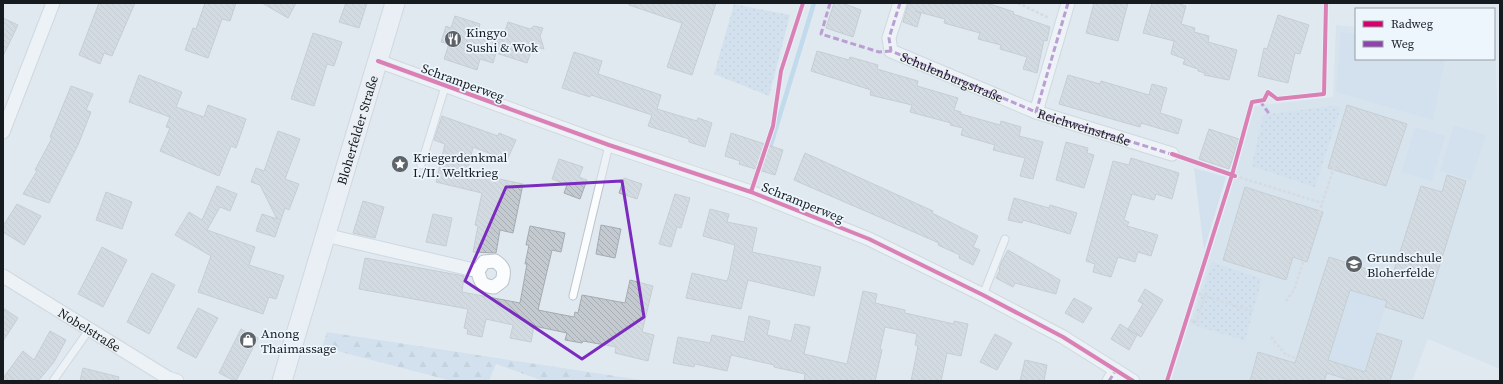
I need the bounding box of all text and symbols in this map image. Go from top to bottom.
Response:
legend [1355,8,1495,60]
text: Radweg [1391,16,1433,32]
place label: Kingyo Sushi & Wok [466,24,539,56]
restaurant icon: Kingyo Sushi & Wok [443,29,463,49]
text: Weg [1391,36,1414,52]
street label: Schulenburgstraße [898,48,1006,106]
street label: Schramperweg [419,60,507,105]
street label: Bloherfelder Straße [333,73,382,187]
street label: Reichweinstraße [1035,105,1133,150]
place label: Kriegerdenkmal I./II. Weltkrieg [413,149,508,181]
place icon: Kriegerdenkmal I./II. Weltkrieg [390,154,410,174]
street label: Schramperweg [759,178,847,227]
place label: Grundschule Bloherfelde [1367,249,1442,281]
school or university icon: Grundschule Bloherfelde [1344,254,1364,274]
street label: Nobelstraße [55,304,124,356]
place label: Anong Thaimassage [261,325,337,357]
shop icon: Anong Thaimassage [238,330,258,350]

